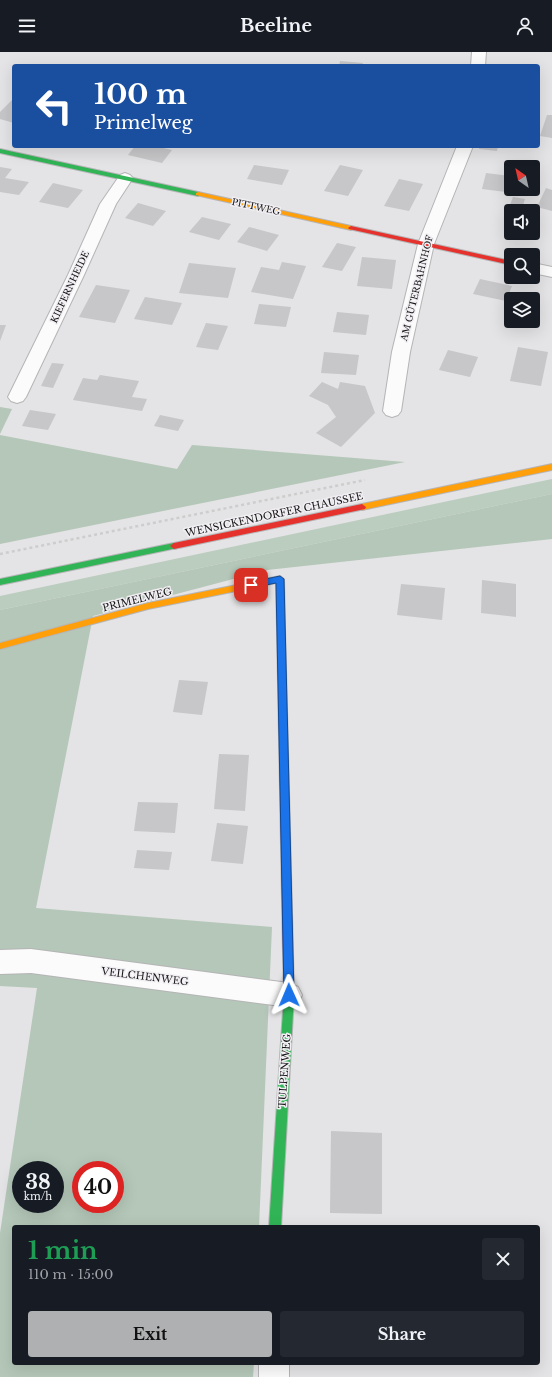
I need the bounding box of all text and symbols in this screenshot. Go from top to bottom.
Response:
icon: menu [16,15,38,37]
text: Beeline [240,15,312,37]
icon: person [514,15,536,37]
text: 100 m [94,77,187,112]
icon: left [28,80,80,132]
text: Primelweg [94,112,193,134]
north arrow [504,160,540,196]
map controls [504,160,540,328]
street label: PITTWEG [231,196,282,217]
button: sound [504,204,540,240]
street label: AM GÜTERBAHNHOF [398,234,435,343]
button: search [504,248,540,284]
street label: KIEFERNHEIDE [48,249,91,324]
button: layers [504,292,540,328]
street label: WENSICKENDORFER CHAUSSEE [183,489,364,540]
pin [234,568,268,602]
icon: arrive [240,574,262,596]
street label: PRIMELWEG [101,585,173,614]
street label: VEILCHENWEG [100,965,190,988]
position arrow [268,974,310,1016]
street label: TULPENWEG [275,1033,294,1109]
speed limit sign: 40 [72,1161,124,1213]
text: 38 [25,1170,51,1194]
text: km/h [24,1190,52,1203]
text: 1 min [28,1236,98,1265]
button: close [482,1238,524,1280]
text: 110 m · 15:00 [28,1266,113,1283]
button: Exit [28,1311,272,1357]
button: Share [280,1311,524,1357]

